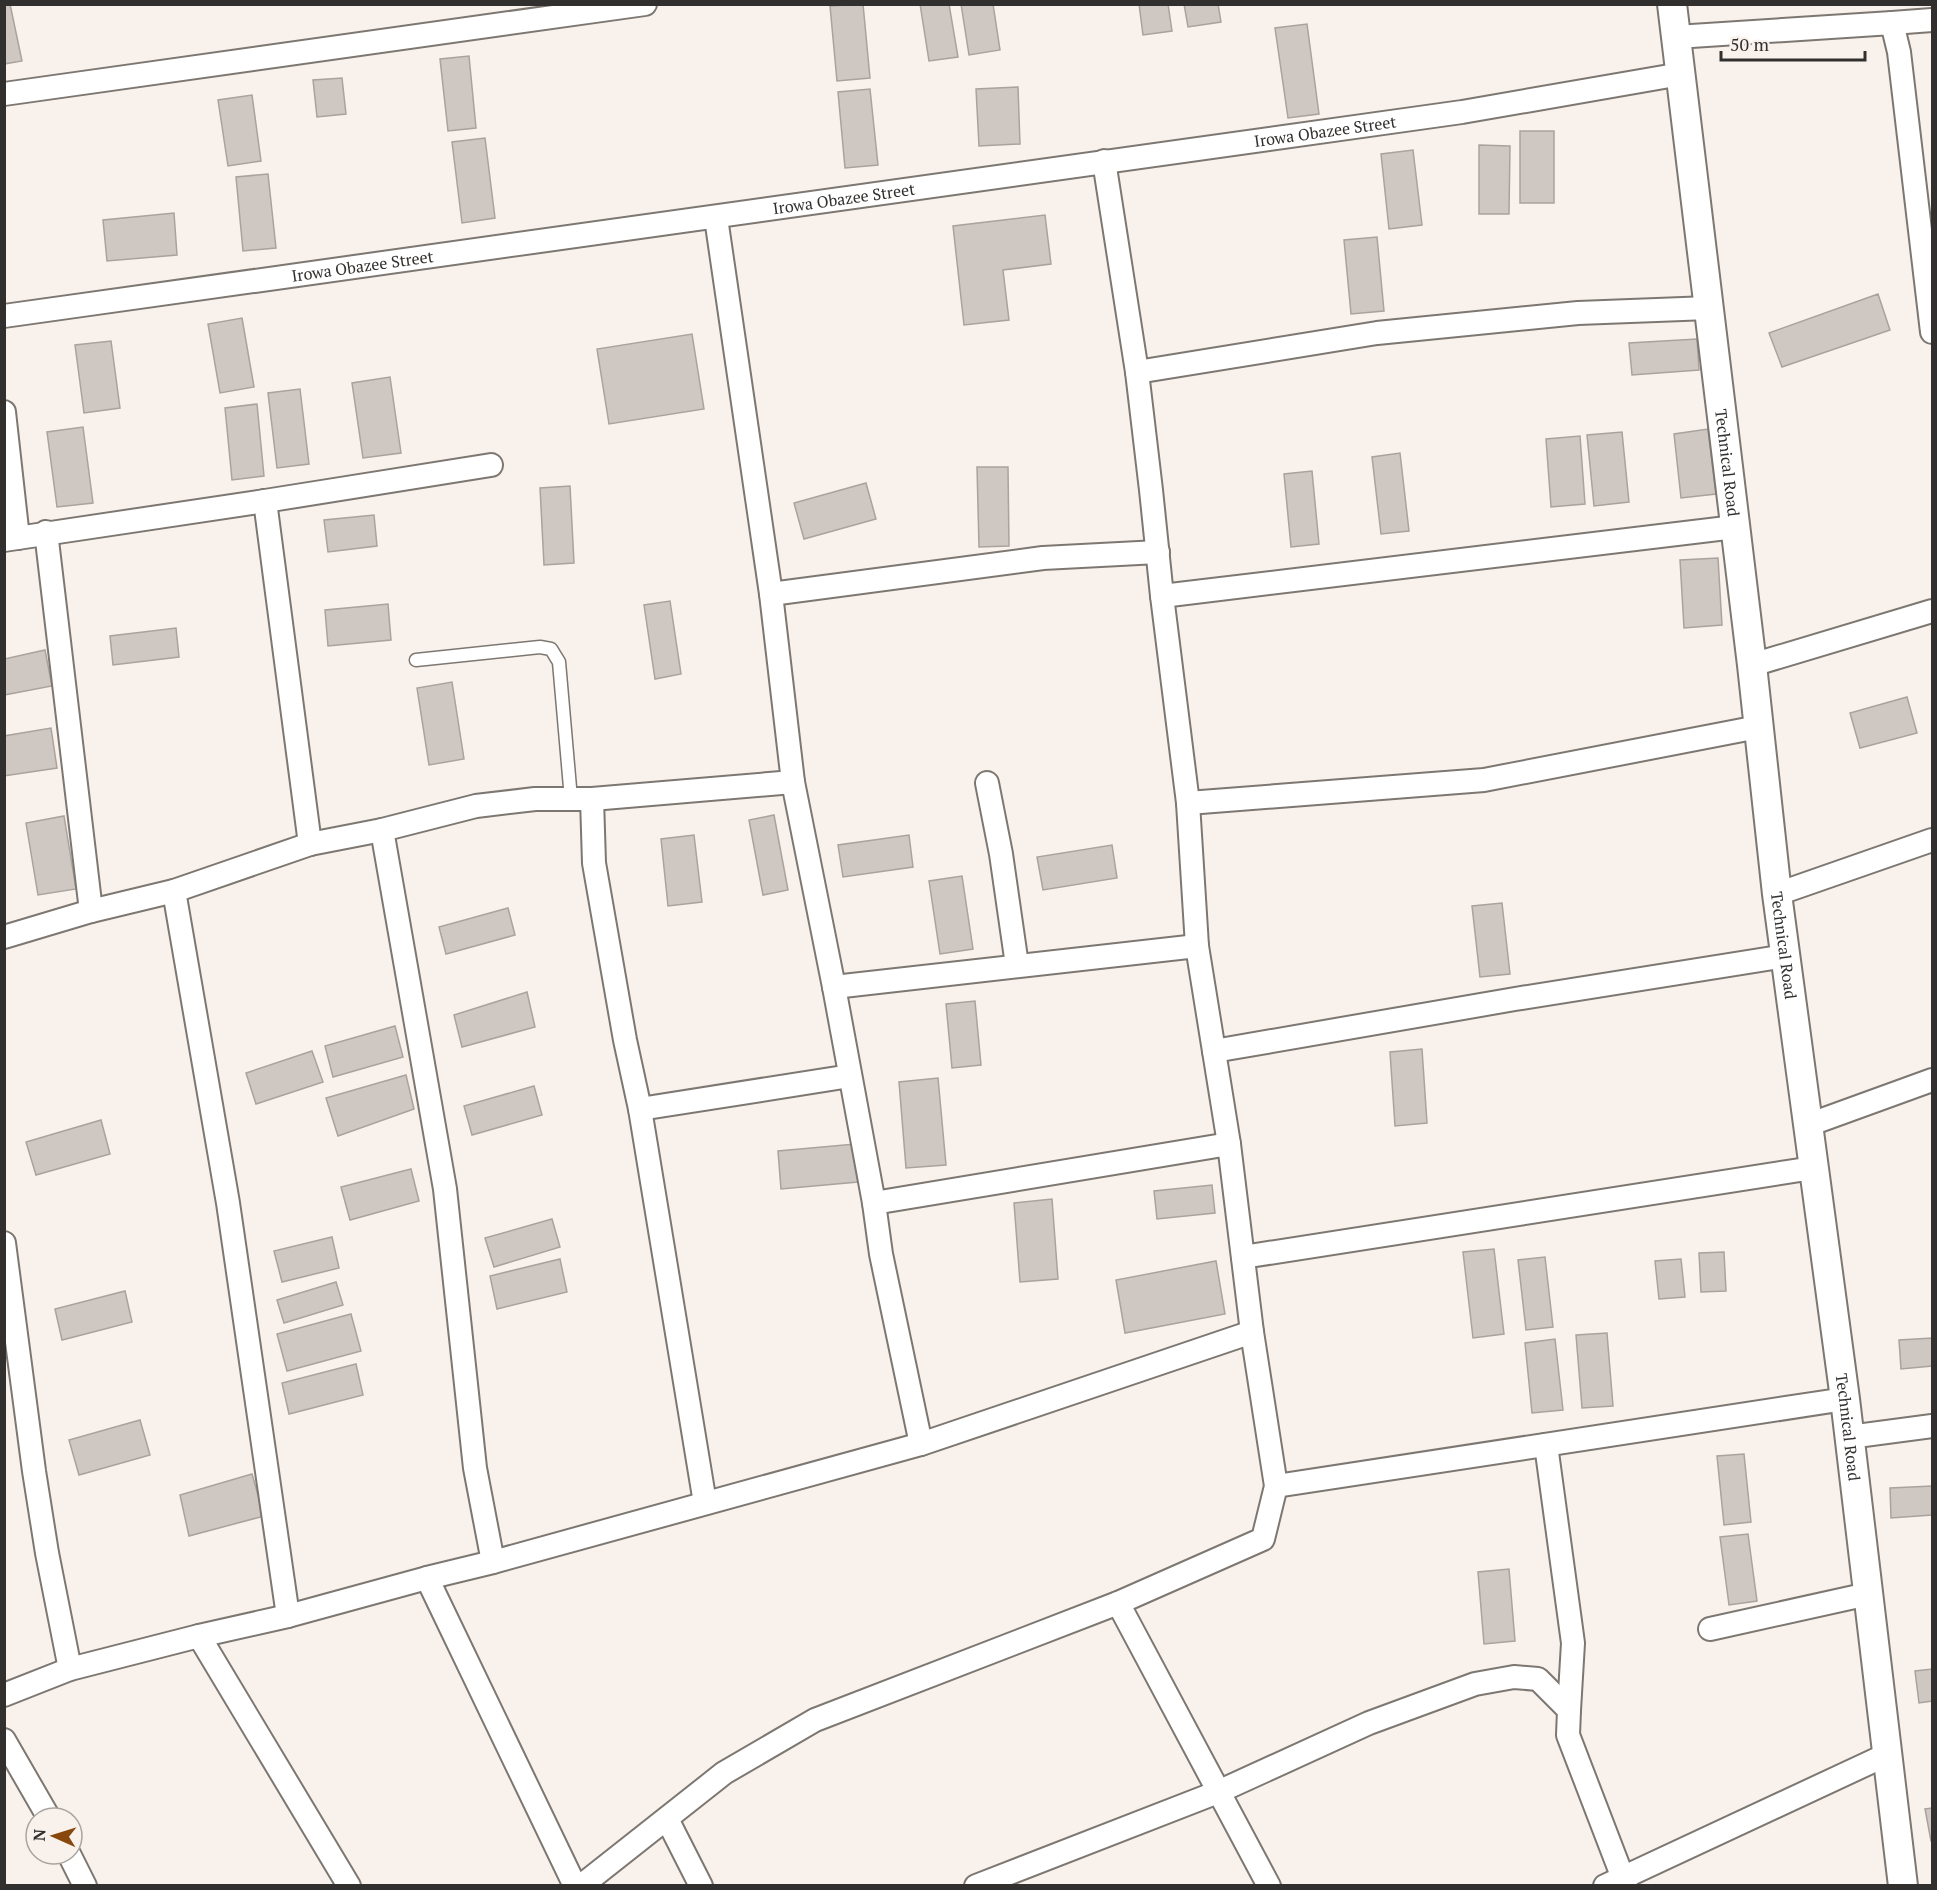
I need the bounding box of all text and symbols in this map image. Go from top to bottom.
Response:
scale bar [1721,24,1865,62]
text: 50 m [1730,32,1770,56]
street label: Irowa Obazee Street [1253,110,1398,152]
street label: Irowa Obazee Street [771,178,916,219]
street label: Irowa Obazee Street [290,245,435,287]
street label: Technical Road [1710,408,1745,518]
street label: Technical Road [1766,890,1802,1001]
street label: Technical Road [1831,1372,1866,1482]
north arrow [24,1806,84,1866]
text: N [28,1829,50,1842]

